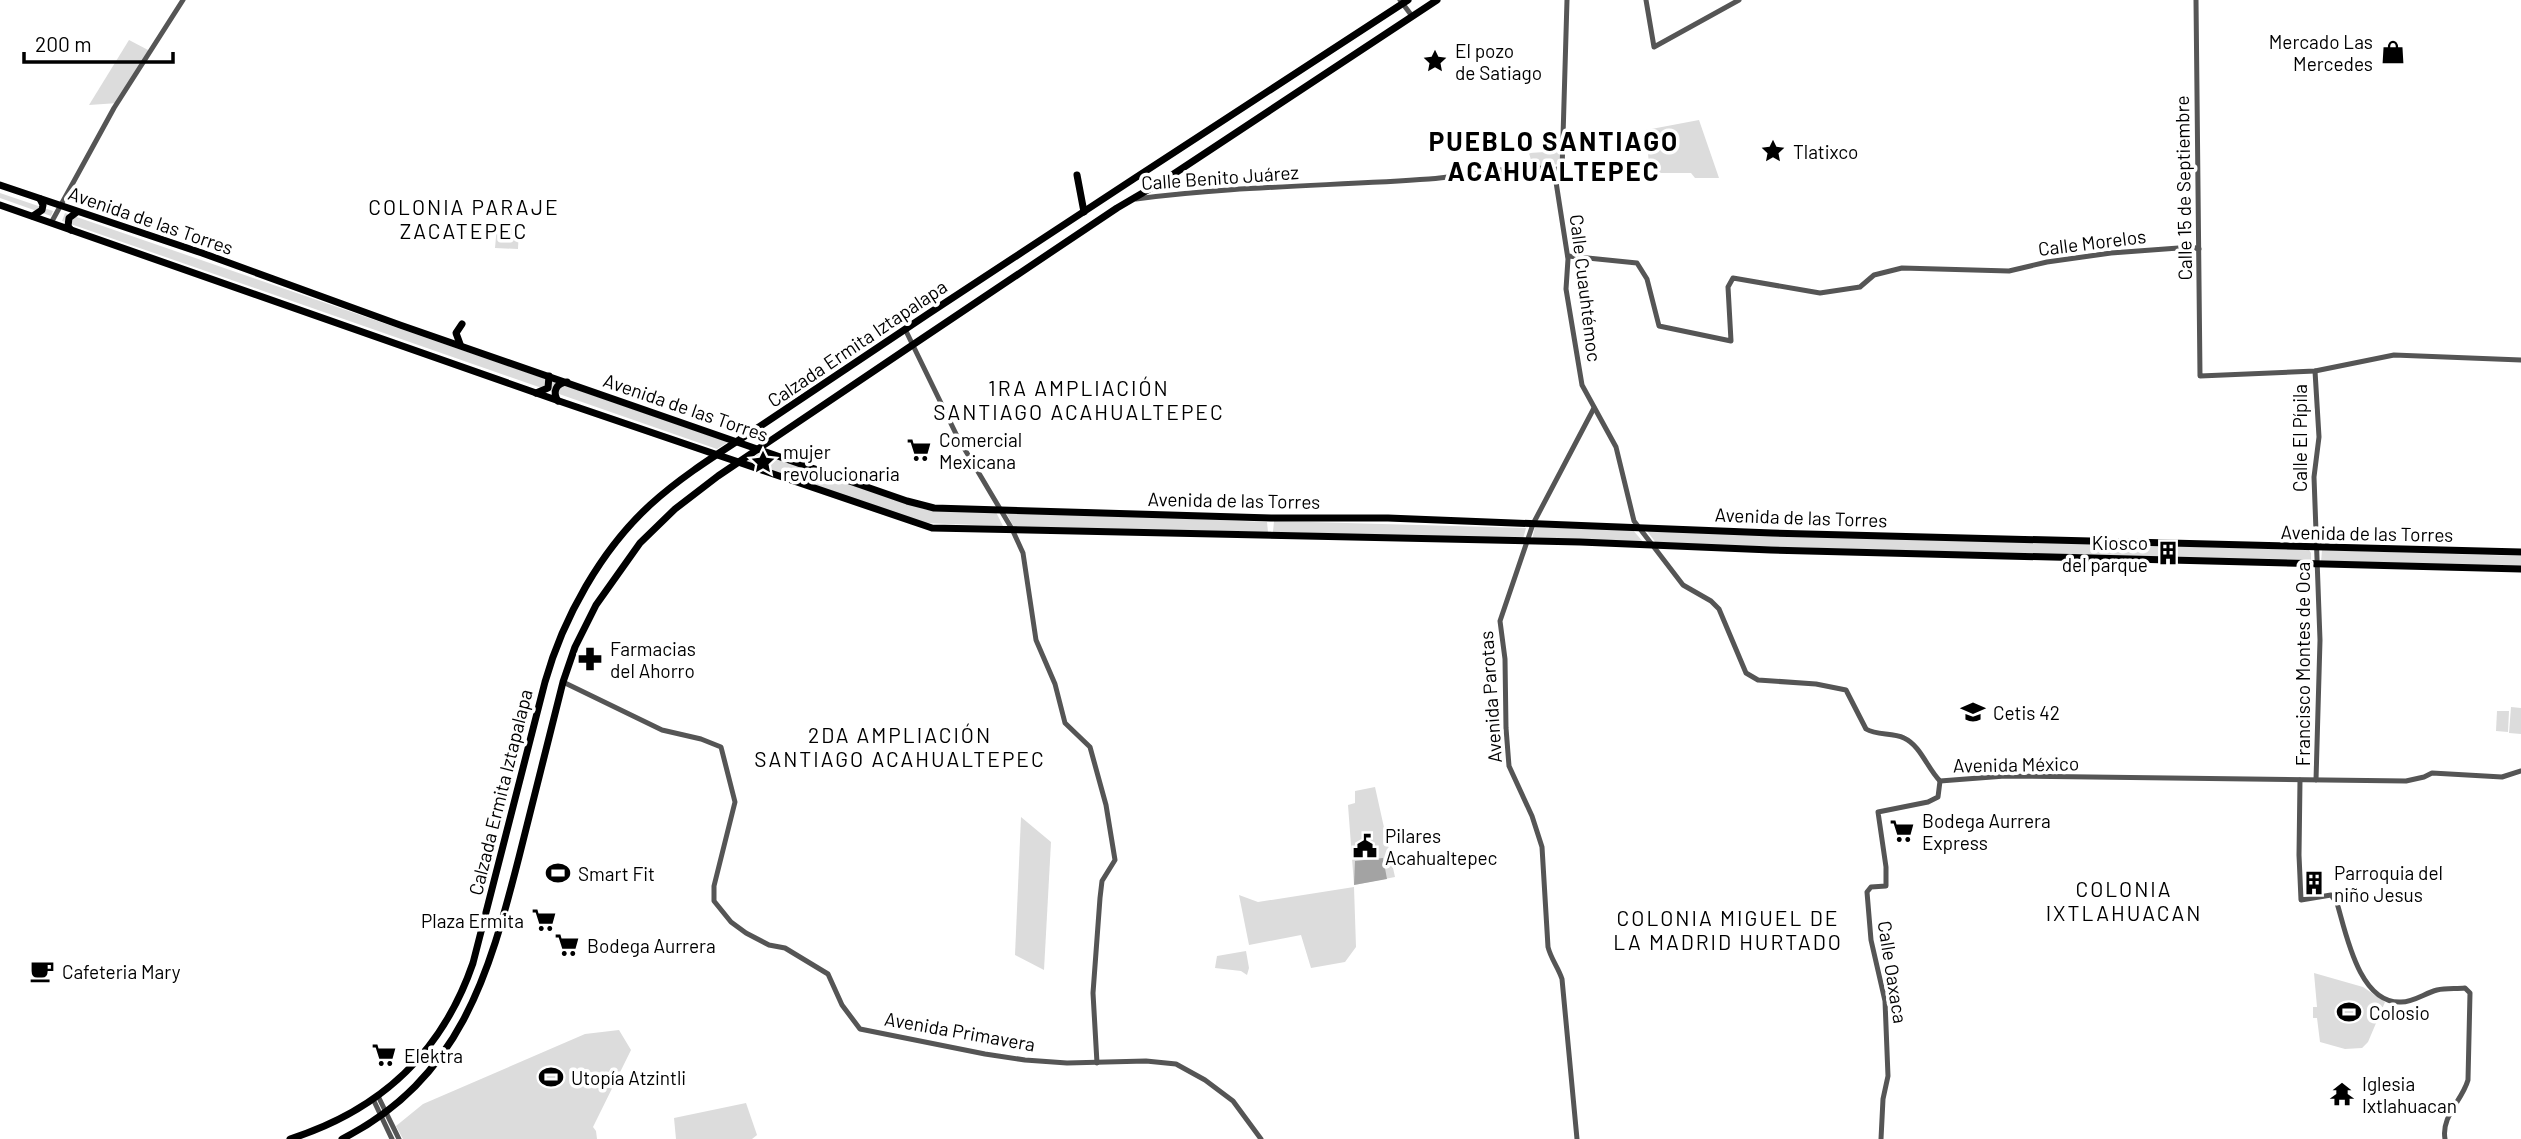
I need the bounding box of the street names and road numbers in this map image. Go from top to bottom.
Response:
street label: Calle 15 de Septiembre [2170,95,2196,281]
street label: Calle Benito Juárez [1140,160,1300,194]
street label: Avenida de las Torres [66,181,236,259]
street label: Calle Cuauhtémoc [1566,213,1606,363]
street label: Calle Morelos [2037,224,2147,260]
street label: Calzada Ermita Iztapalapa [763,274,951,412]
street label: Avenida de las Torres [601,368,771,446]
street label: Calle El Pípila [2288,384,2311,492]
street label: Avenida de las Torres [1147,487,1321,513]
street label: Avenida de las Torres [1714,502,1888,532]
street label: Avenida de las Torres [2280,520,2454,546]
street label: Francisco Montes de Oca [2291,562,2314,766]
street label: Avenida Parotas [1474,630,1506,764]
street label: Calzada Ermita Iztapalapa [463,687,537,897]
street label: Avenida México [1953,751,2079,777]
street label: Calle Oaxaca [1874,919,1912,1025]
street label: Avenida Primavera [883,1006,1037,1056]

